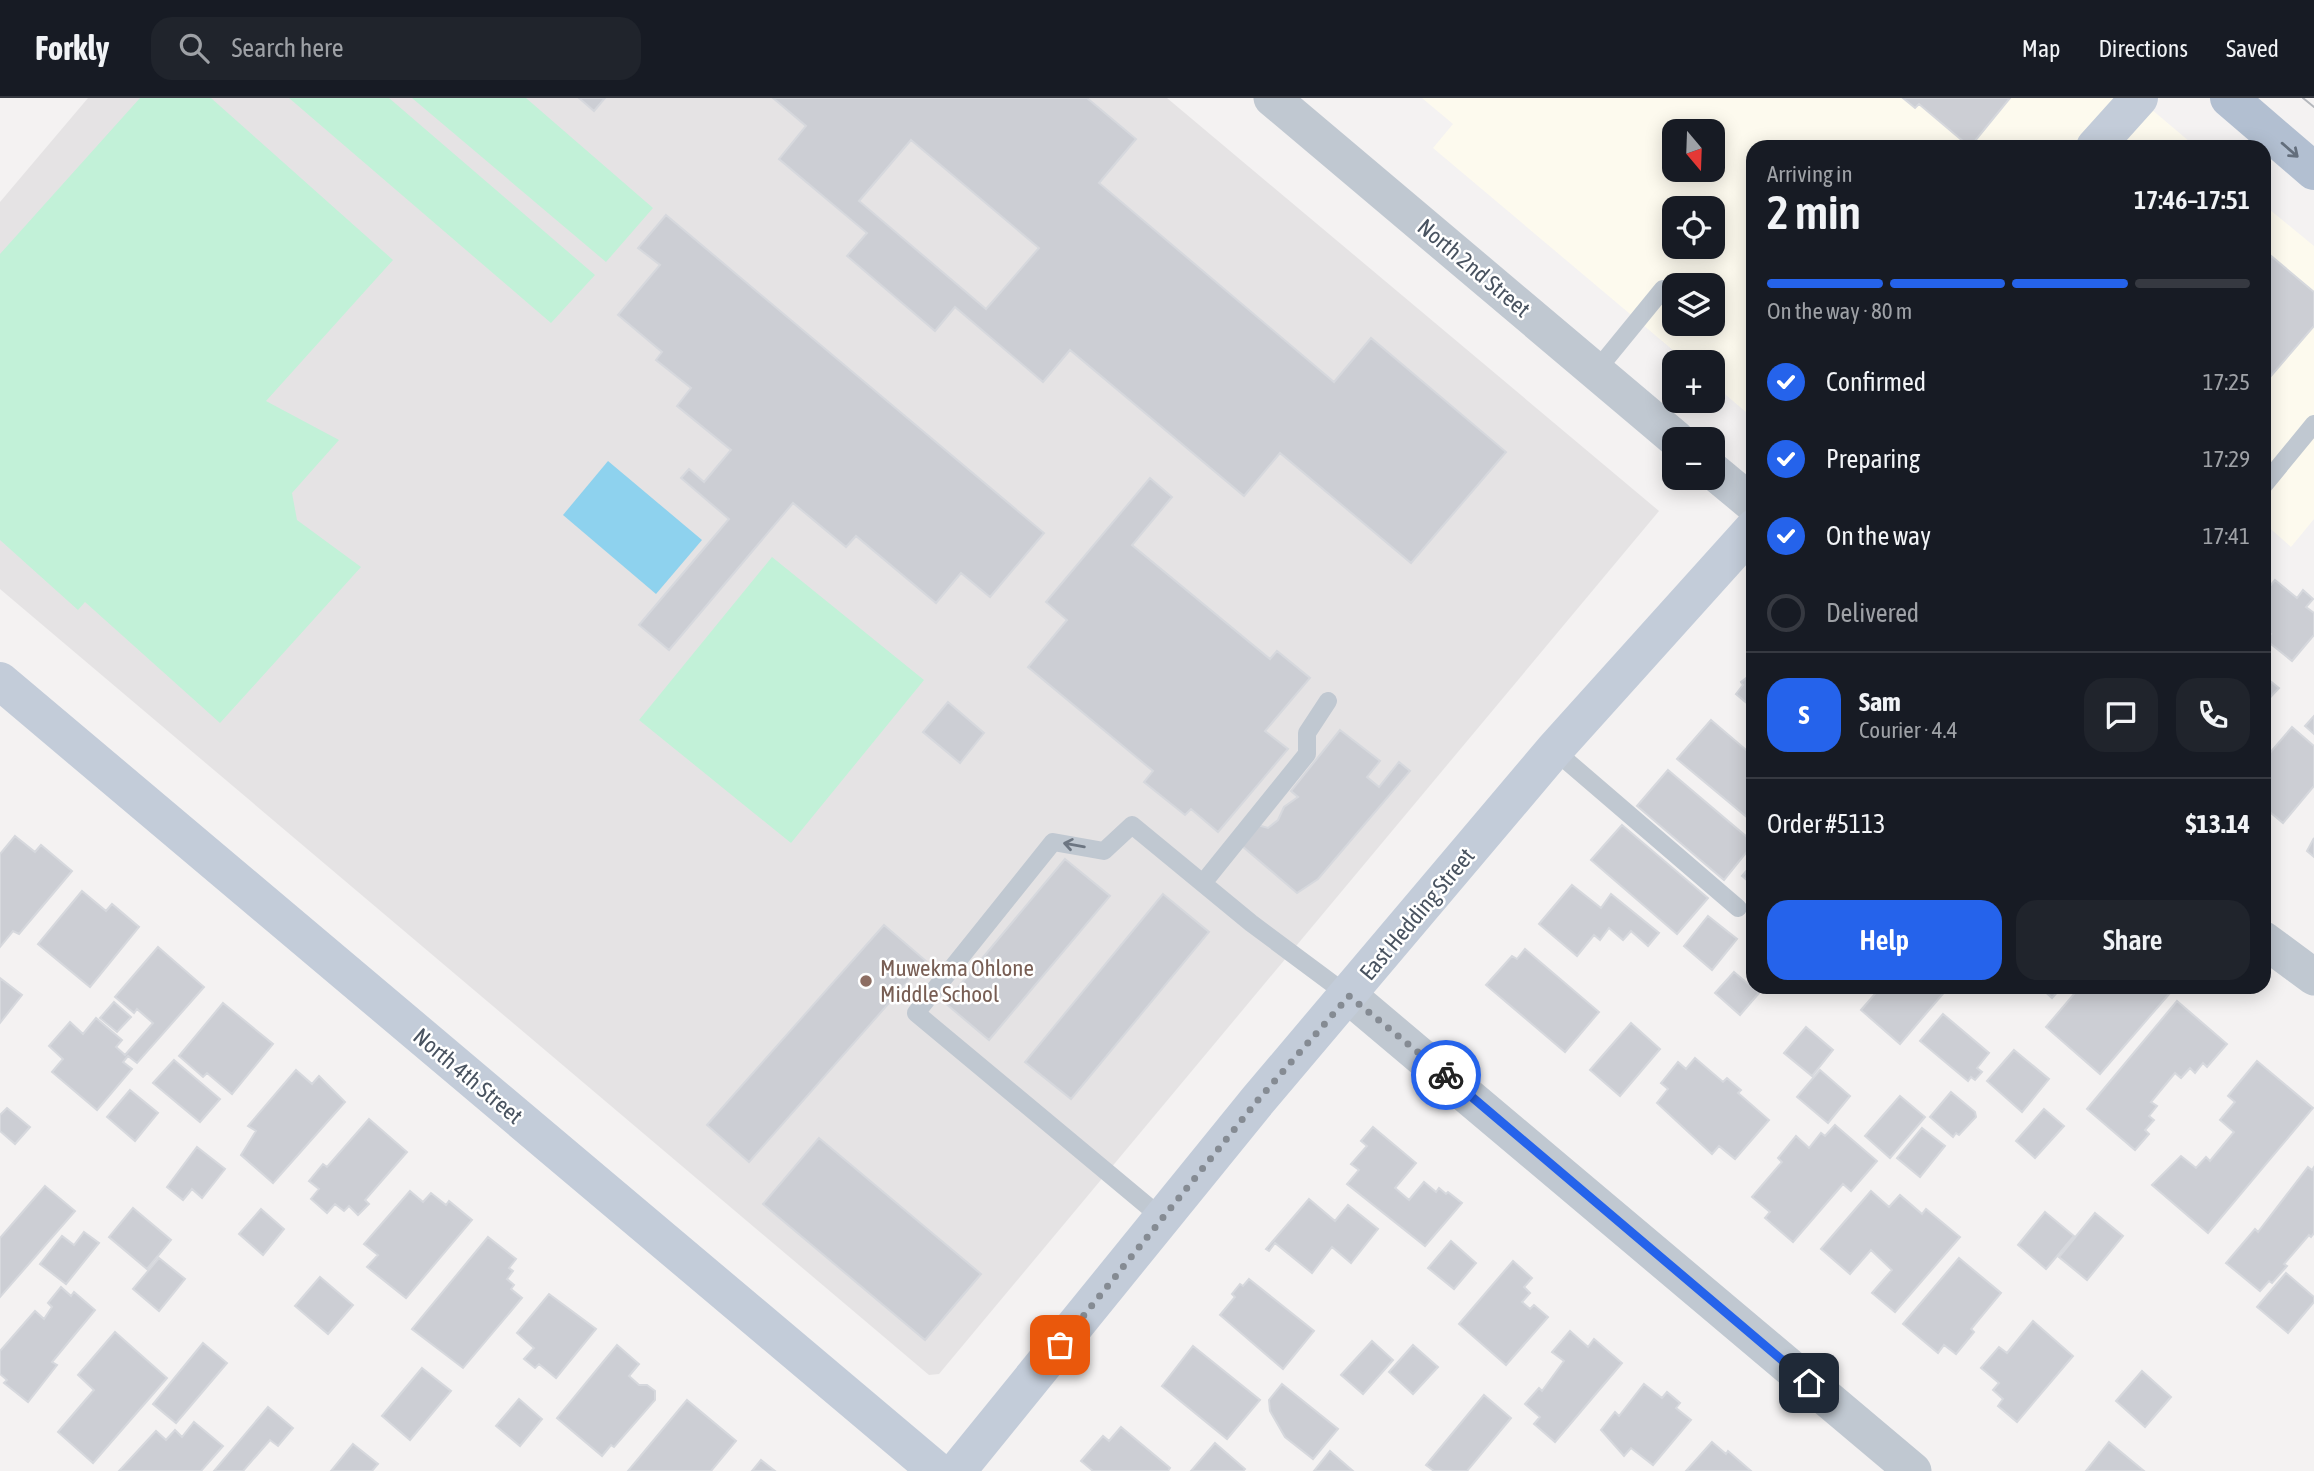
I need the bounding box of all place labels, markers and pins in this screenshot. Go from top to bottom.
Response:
place label: Muwekma Ohlone Middle School [880,955,1034,1007]
marker: Muwekma Ohlone Middle School [858,973,874,989]
pin [1030,1315,1090,1375]
pin [1779,1353,1839,1413]

